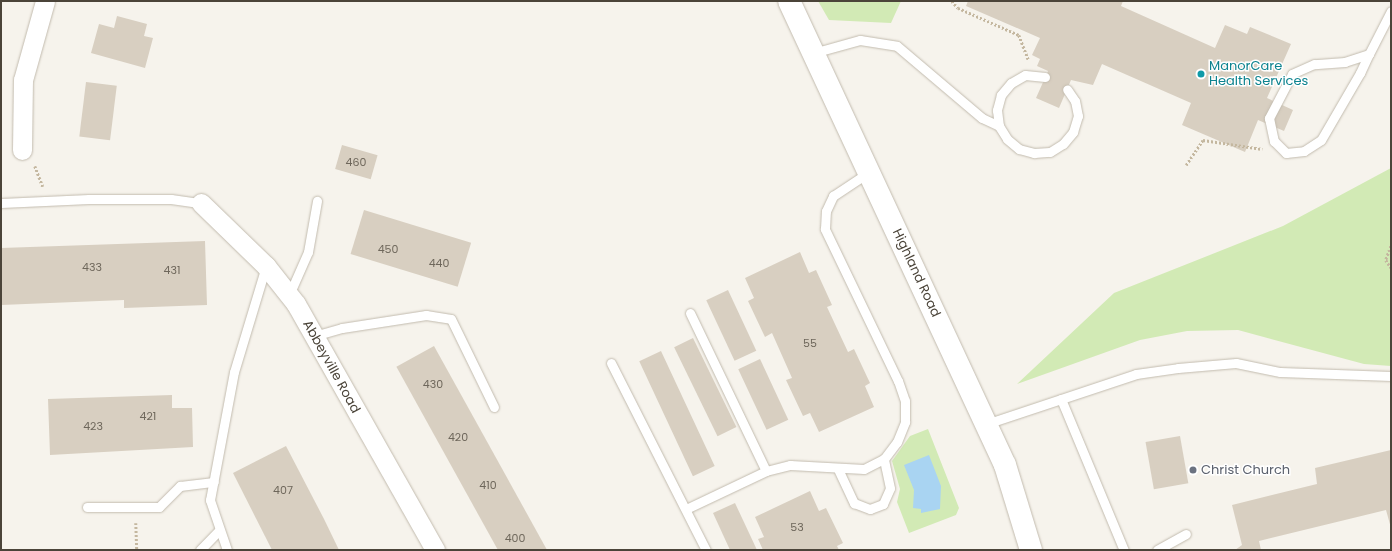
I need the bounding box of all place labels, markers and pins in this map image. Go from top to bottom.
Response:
place label: ManorCare Health Services [1209,59,1308,90]
marker: ManorCare Health Services [1196,69,1206,79]
place label: Christ Church [1201,462,1290,478]
marker: Christ Church [1188,465,1198,475]

